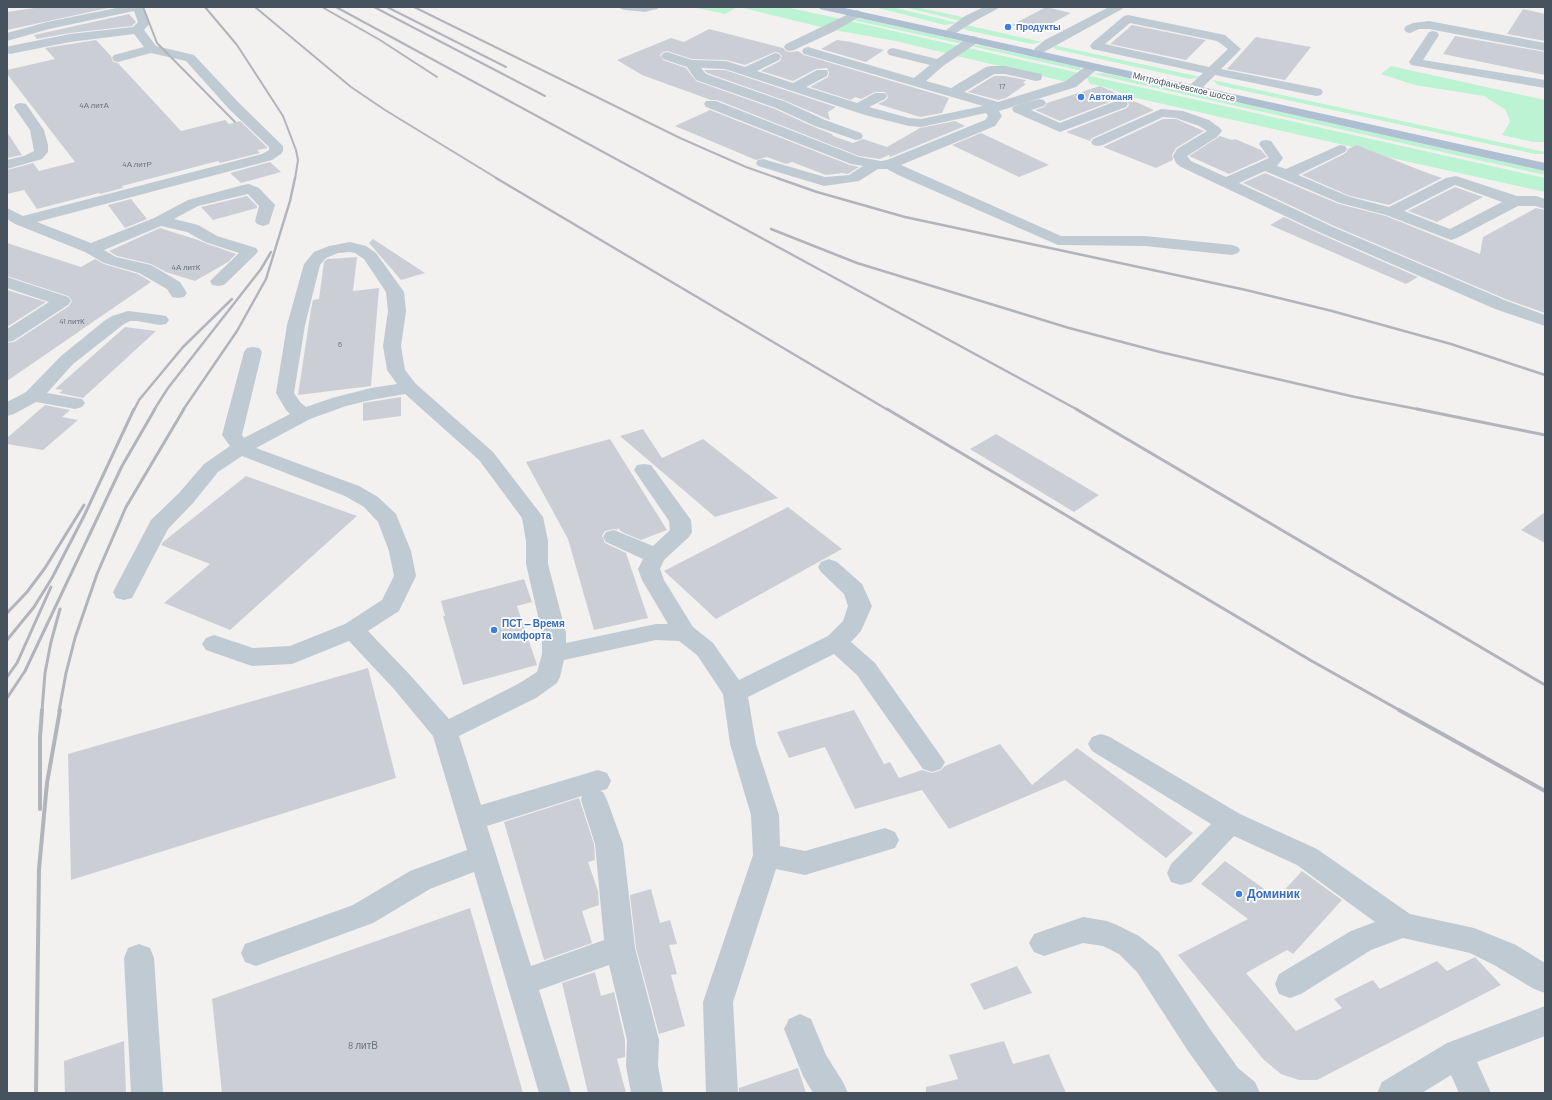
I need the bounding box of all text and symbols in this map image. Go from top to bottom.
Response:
marker: Продукты [1003,22,1013,32]
place label: Продукты [1016,22,1061,32]
street label: Митрофаньевское шоссе [1132,70,1236,104]
house number: 17 [999,81,1005,91]
marker: Автоманя [1076,92,1086,102]
place label: Автоманя [1089,92,1133,102]
house number: 4А литА [79,100,109,110]
house number: 4А литР [122,159,152,169]
house number: 4А литК [172,262,200,272]
house number: 41 литК [59,316,85,326]
house number: 6 [338,339,342,349]
place label: ПСТ — Время комфорта [502,618,565,642]
marker: ПСТ — Время комфорта [489,625,499,635]
place label: Доминик [1247,887,1300,901]
marker: Доминик [1234,889,1244,899]
house number: 8 литВ [348,1040,378,1052]

